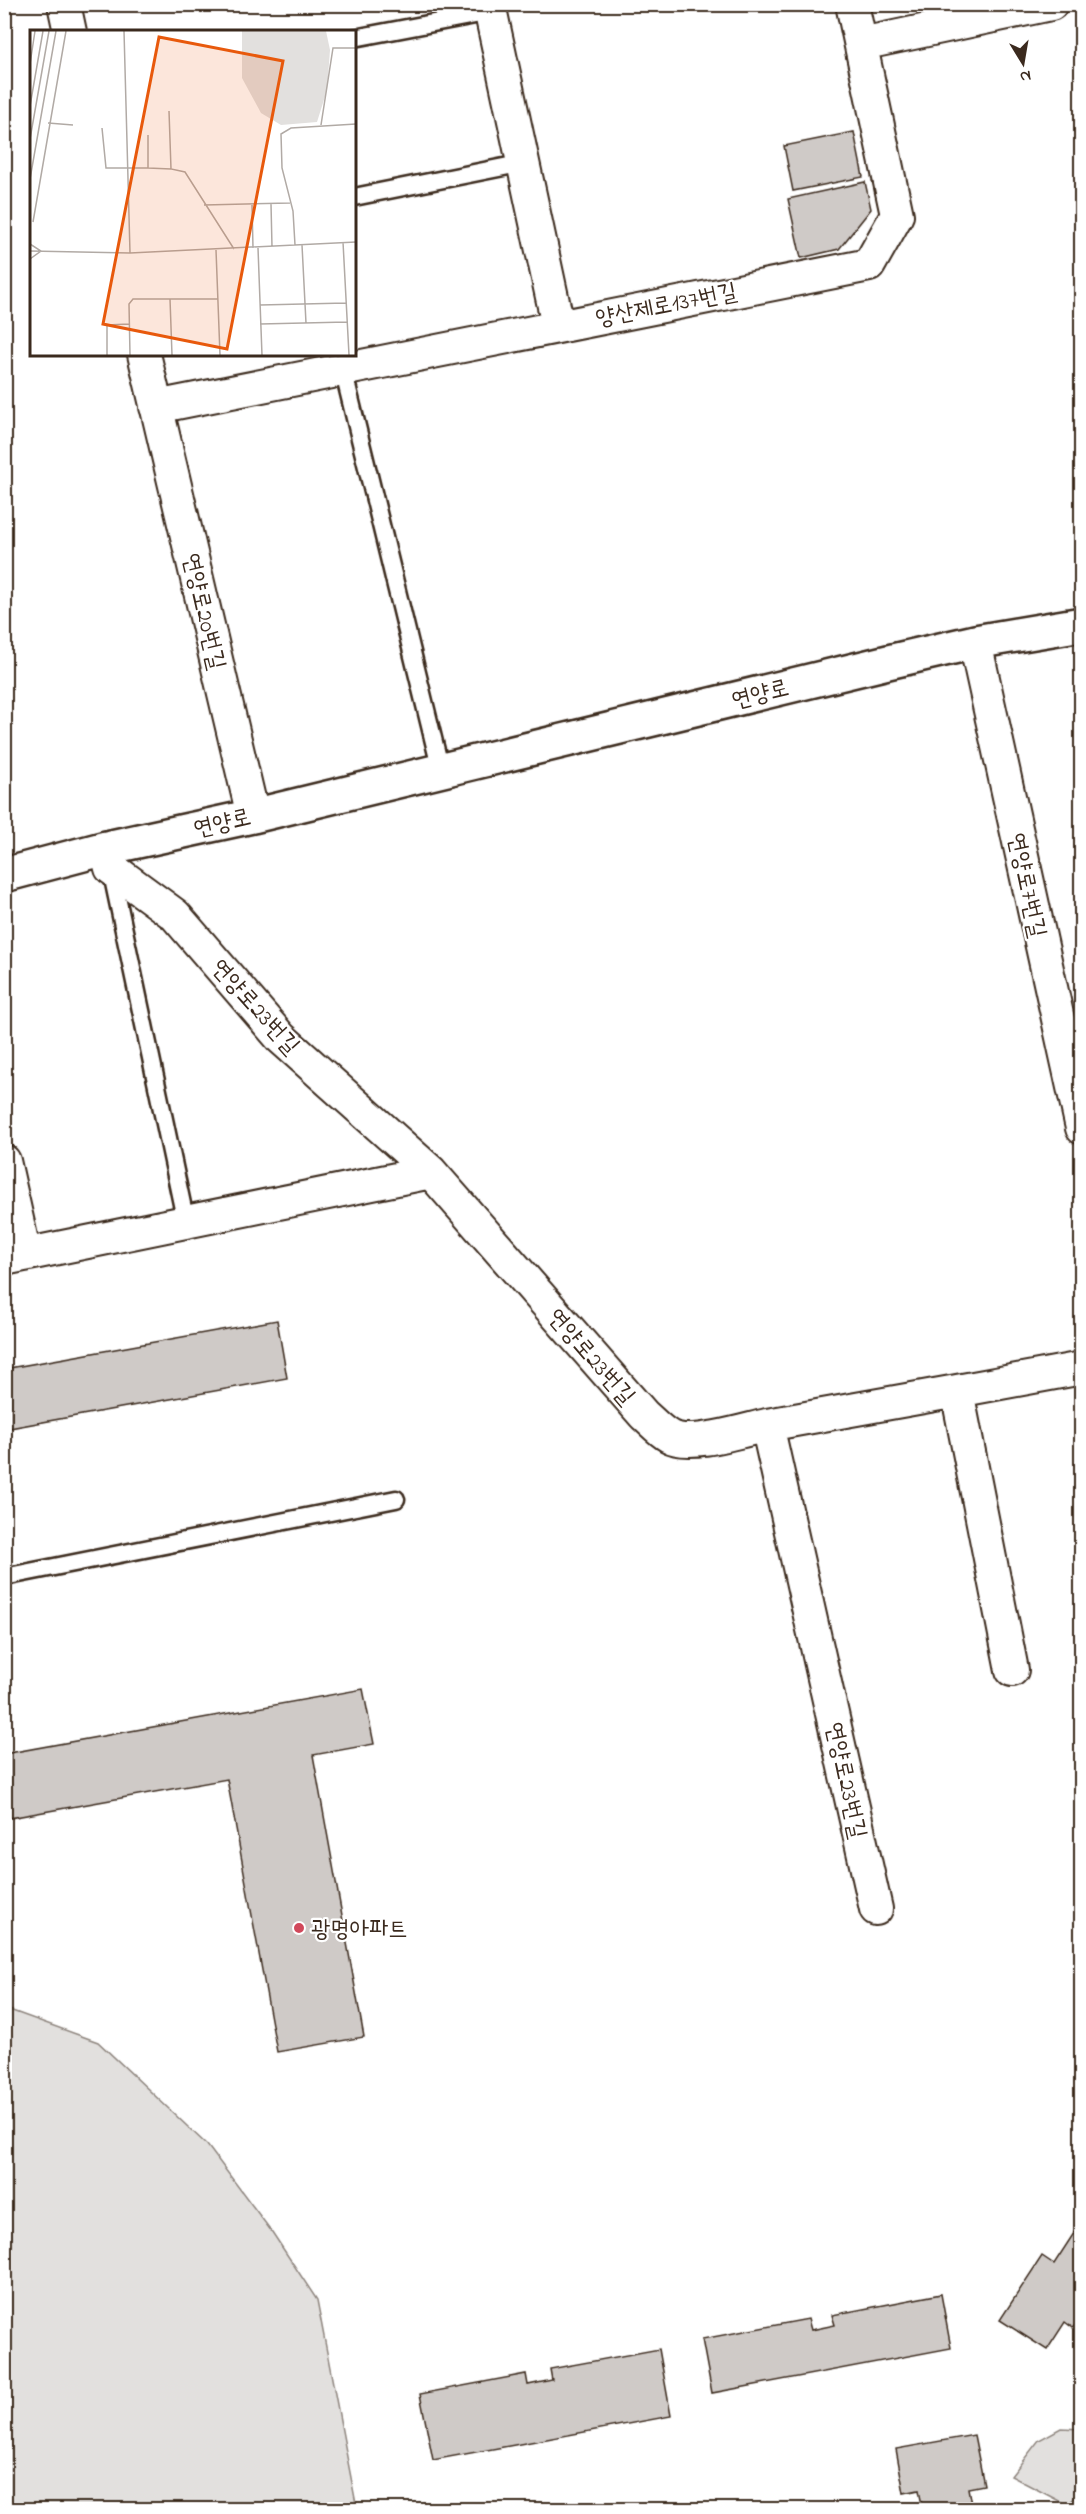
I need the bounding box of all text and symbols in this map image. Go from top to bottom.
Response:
inset map [30,30,356,356]
north arrow [993,33,1053,93]
text: N [1018,63,1033,89]
street label: 양산제로137번길 [593,276,740,337]
street label: 연양로20번길 [172,550,233,673]
street label: 연양로 [728,671,793,719]
street label: 연양로 [190,801,255,848]
street label: 연양로7번길 [997,830,1054,941]
street label: 연양로23번길 [202,952,307,1063]
street label: 연양로23번길 [538,1301,642,1414]
street label: 연양로23번길 [815,1719,874,1842]
place label: 광명아파트 [311,1913,408,1948]
marker: 광명아파트 [292,1921,306,1935]

